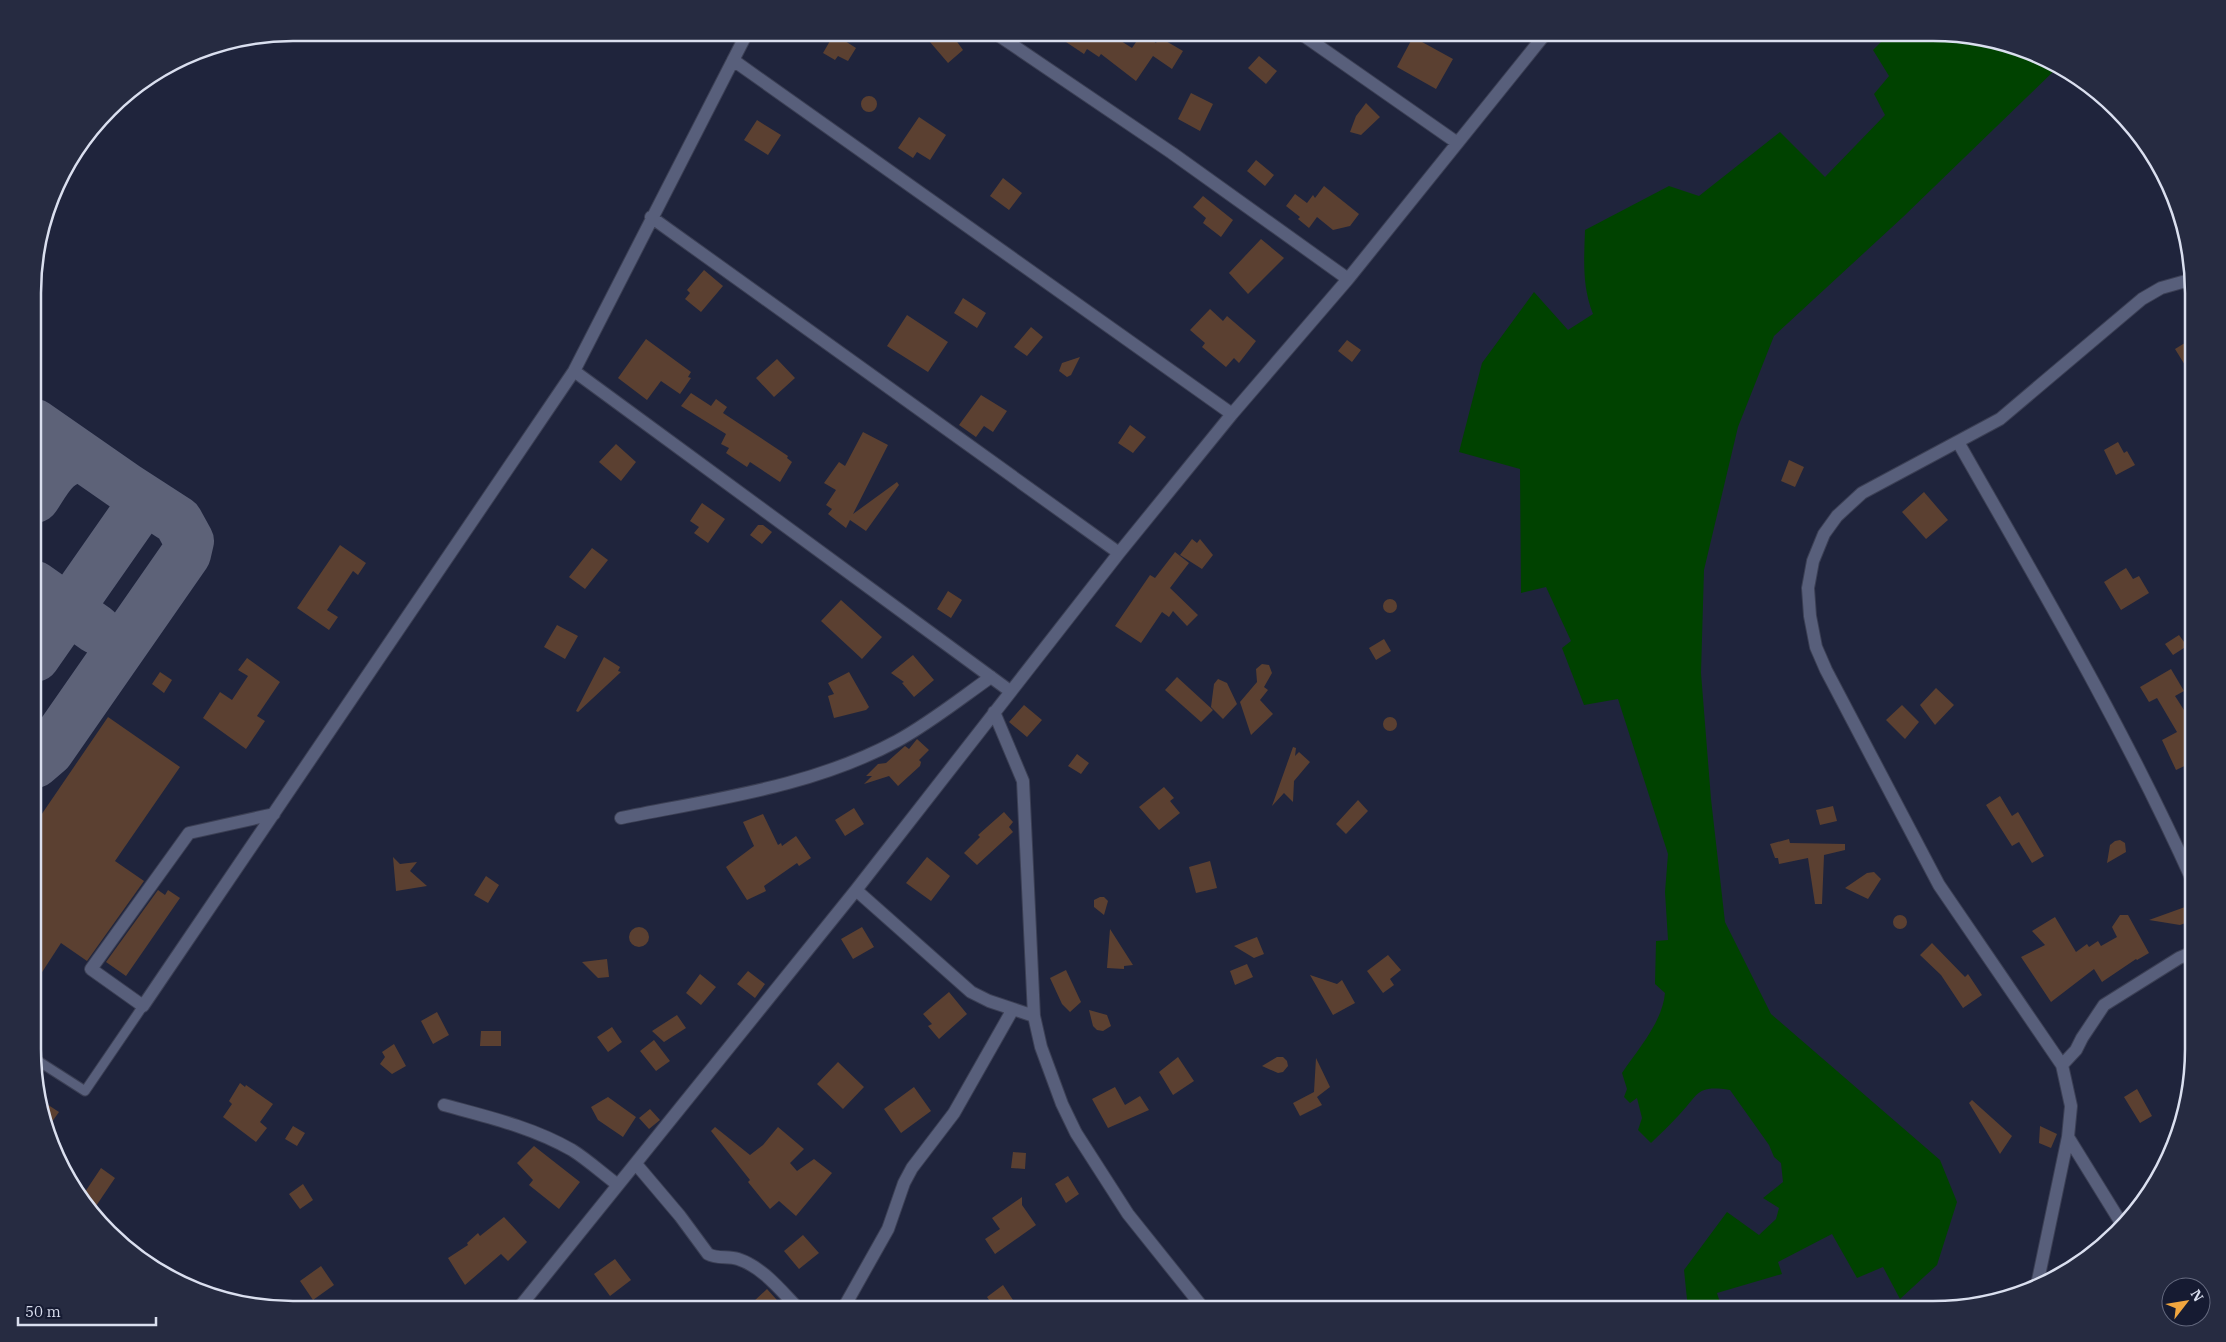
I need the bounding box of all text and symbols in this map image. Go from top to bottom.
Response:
north arrow [2161,1277,2211,1327]
text: N [2187,1286,2208,1305]
scale bar [18,1294,155,1326]
text: 50 m [25,1302,61,1321]

